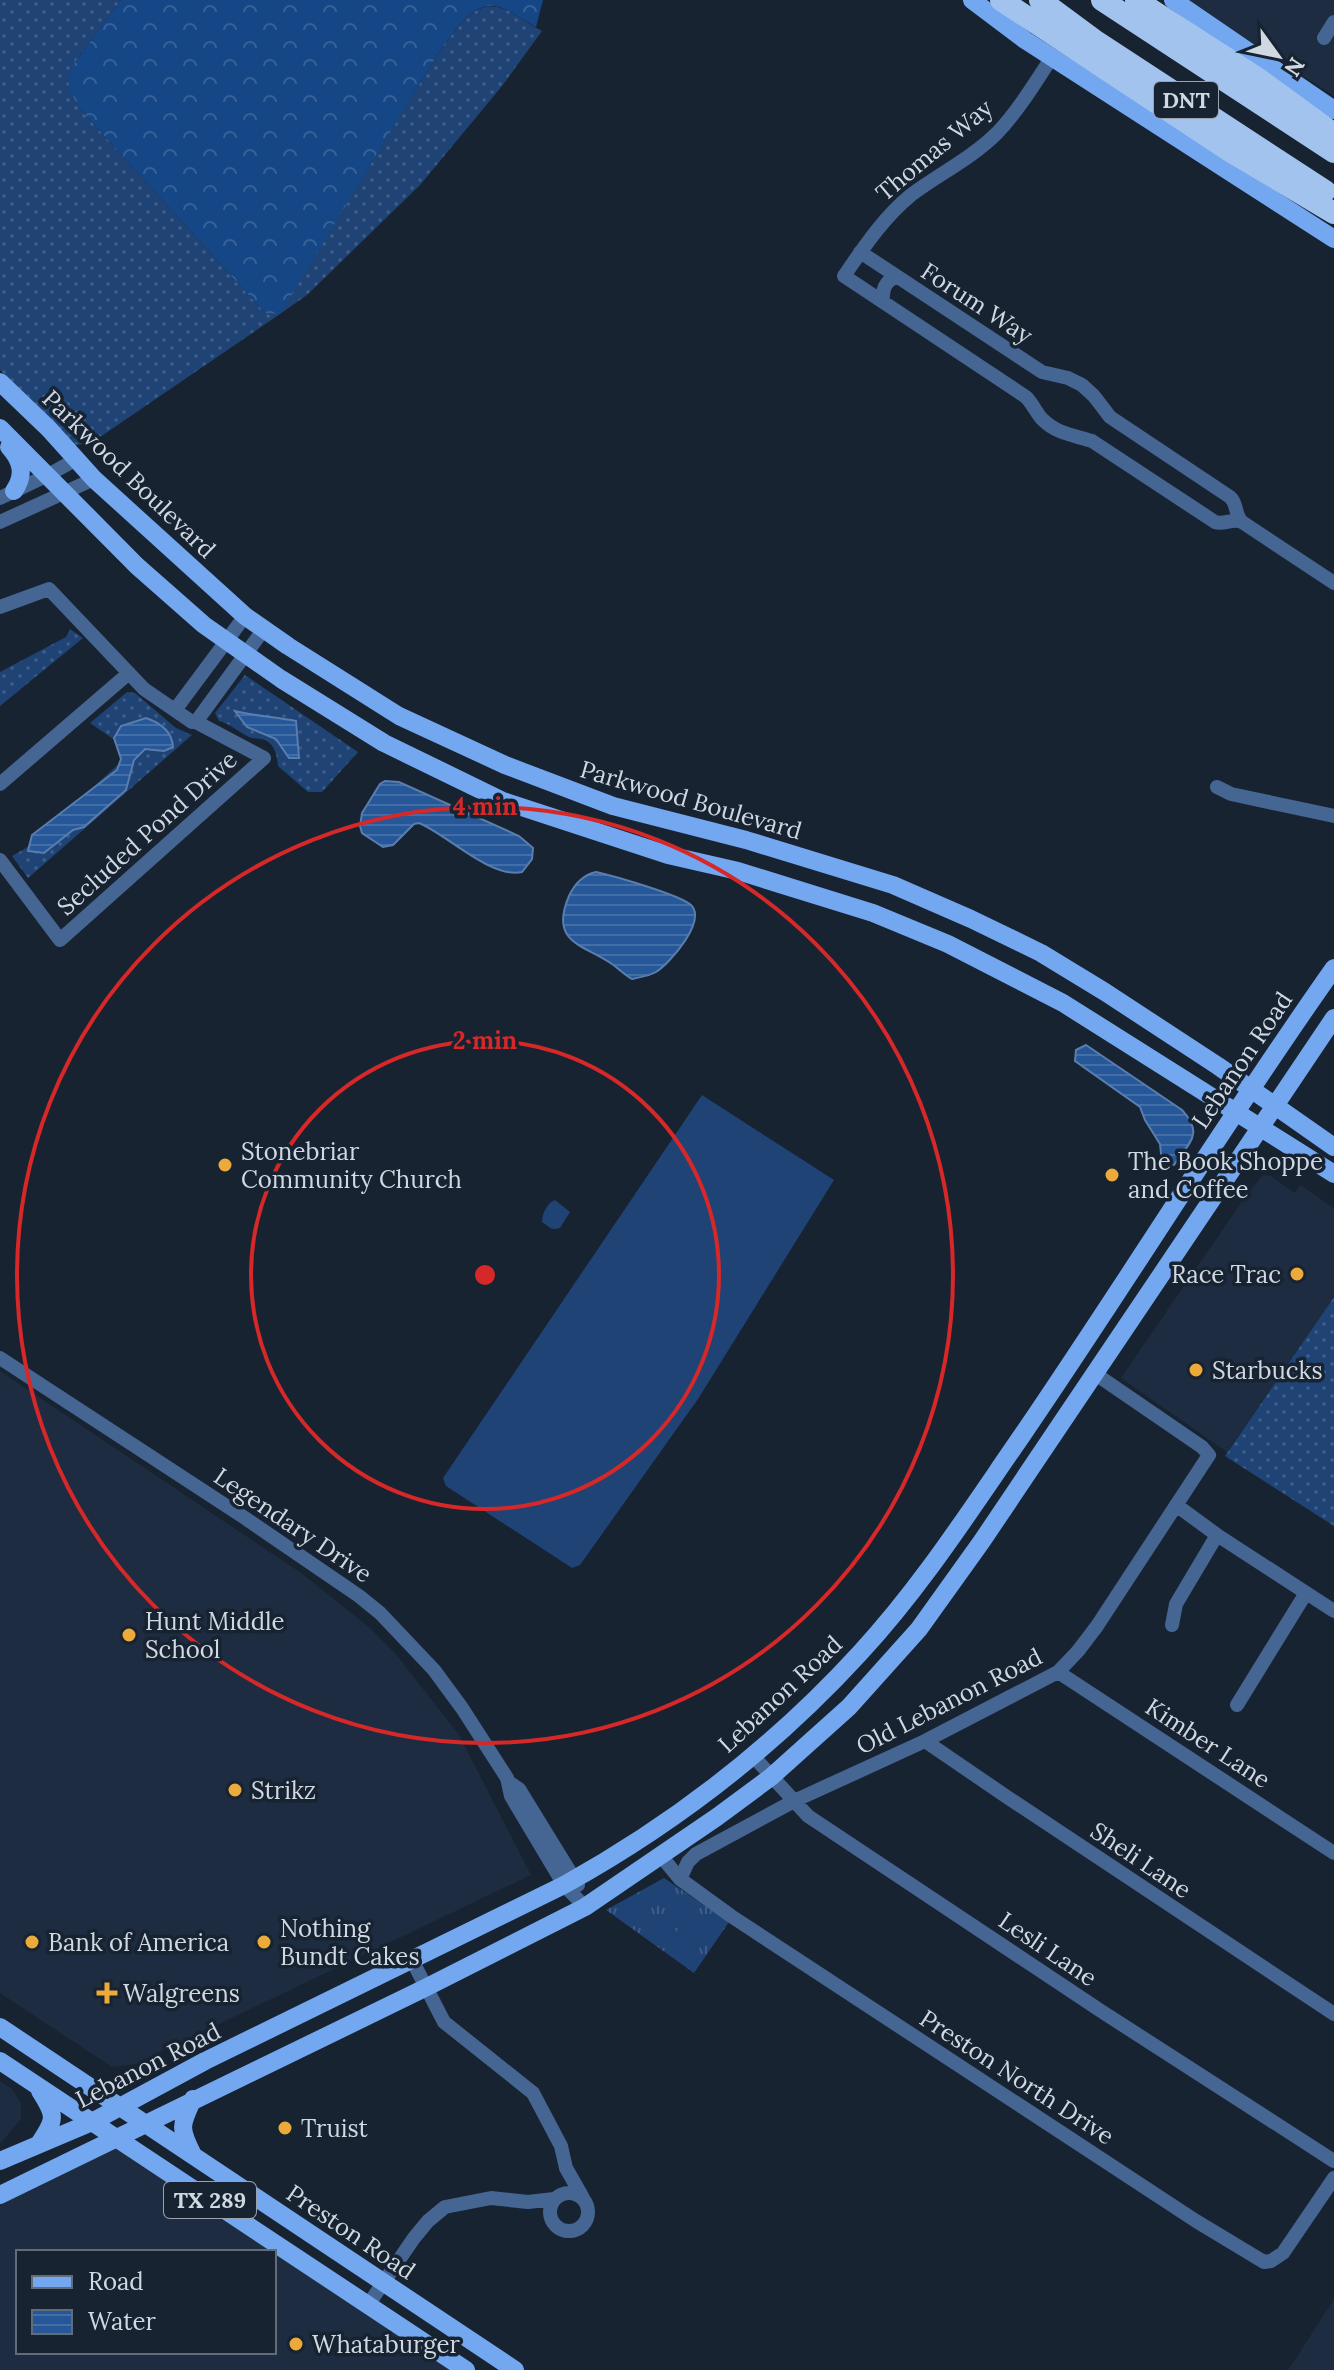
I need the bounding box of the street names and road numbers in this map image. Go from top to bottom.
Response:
road number: DNT [1154,82,1218,118]
street label: Thomas Way [869,92,999,208]
street label: Forum Way [915,255,1039,351]
street label: Parkwood Boulevard [36,383,222,565]
street label: Secluded Pond Drive [51,744,243,922]
street label: Parkwood Boulevard [577,754,805,846]
street label: Lebanon Road [1185,986,1299,1134]
street label: Legendary Drive [208,1461,378,1589]
street label: Lebanon Road [712,1629,848,1759]
street label: Old Lebanon Road [851,1641,1047,1761]
street label: Kimber Lane [1140,1691,1276,1795]
street label: Sheli Lane [1085,1815,1197,1905]
street label: Lesli Lane [993,1905,1103,1993]
street label: Preston North Drive [914,2003,1120,2151]
street label: Lebanon Road [70,2015,226,2115]
street label: Preston Road [281,2178,421,2286]
road number: TX 289 [164,2182,256,2218]

